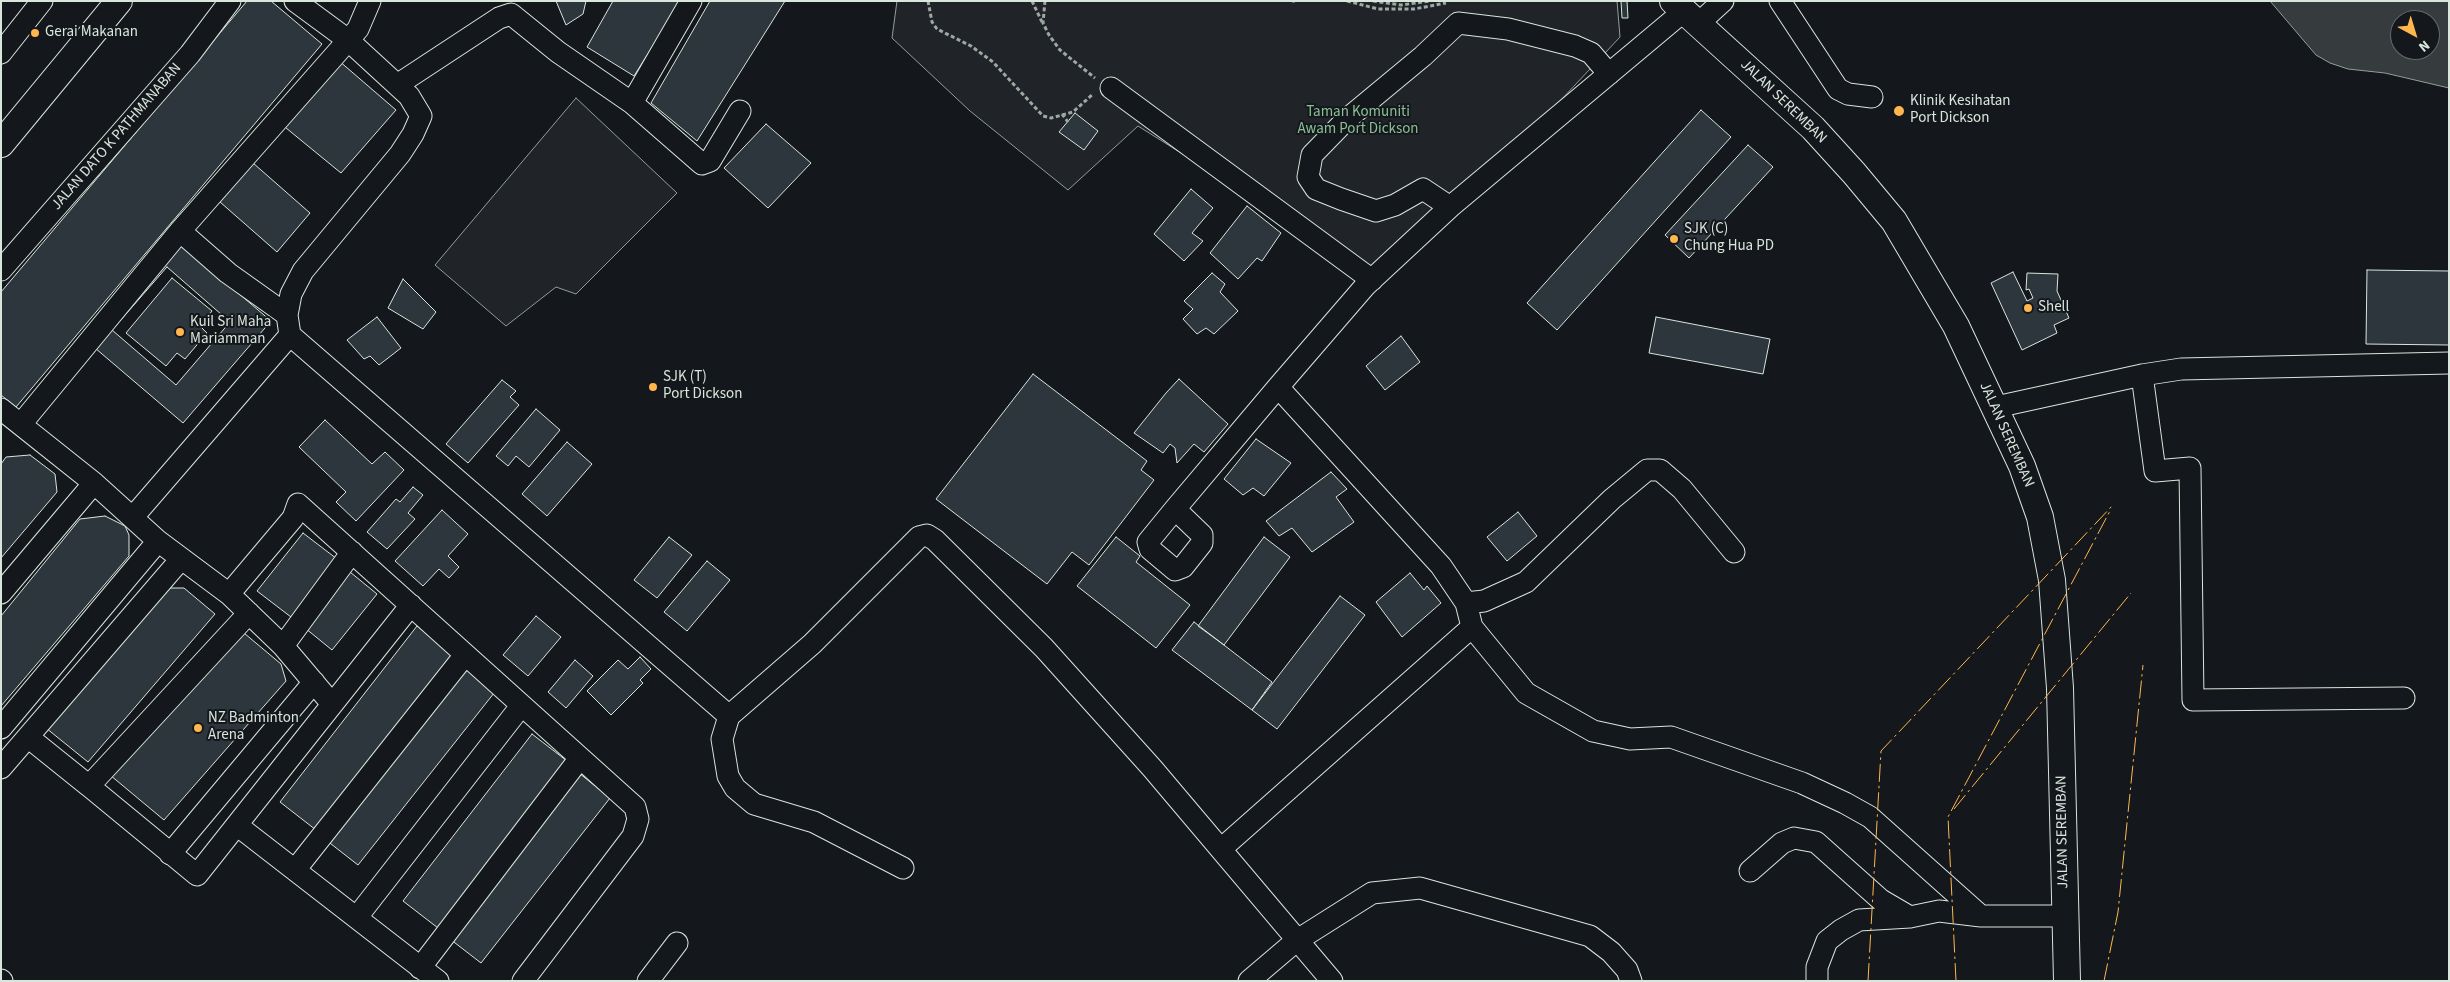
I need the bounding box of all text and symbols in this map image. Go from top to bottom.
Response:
north arrow [2390,10,2440,60]
place label: Gerai Makanan [45,24,138,42]
marker: Gerai Makanan [29,27,41,39]
text: N [2414,35,2434,57]
street label: JALAN SEREMBAN [1736,56,1830,148]
street label: JALAN DATO K PATHMANABAN [48,60,186,214]
place label: Klinik Kesihatan Port Dickson [1910,93,2011,128]
park label: Taman Komuniti Awam Port Dickson [1297,104,1419,139]
marker: Klinik Kesihatan Port Dickson [1892,104,1906,118]
place label: SJK (C) Chung Hua PD [1684,221,1774,256]
marker: SJK (C) Chung Hua PD [1668,233,1680,245]
place label: Shell [2038,299,2069,317]
marker: Shell [2022,302,2034,314]
place label: Kuil Sri Maha Mariamman [190,314,271,349]
marker: Kuil Sri Maha Mariamman [174,326,186,338]
place label: SJK (T) Port Dickson [663,369,742,404]
street label: JALAN SEREMBAN [1975,380,2037,490]
marker: SJK (T) Port Dickson [647,381,659,393]
place label: NZ Badminton Arena [208,710,299,745]
marker: NZ Badminton Arena [192,722,204,734]
street label: JALAN SEREMBAN [2053,775,2073,889]

